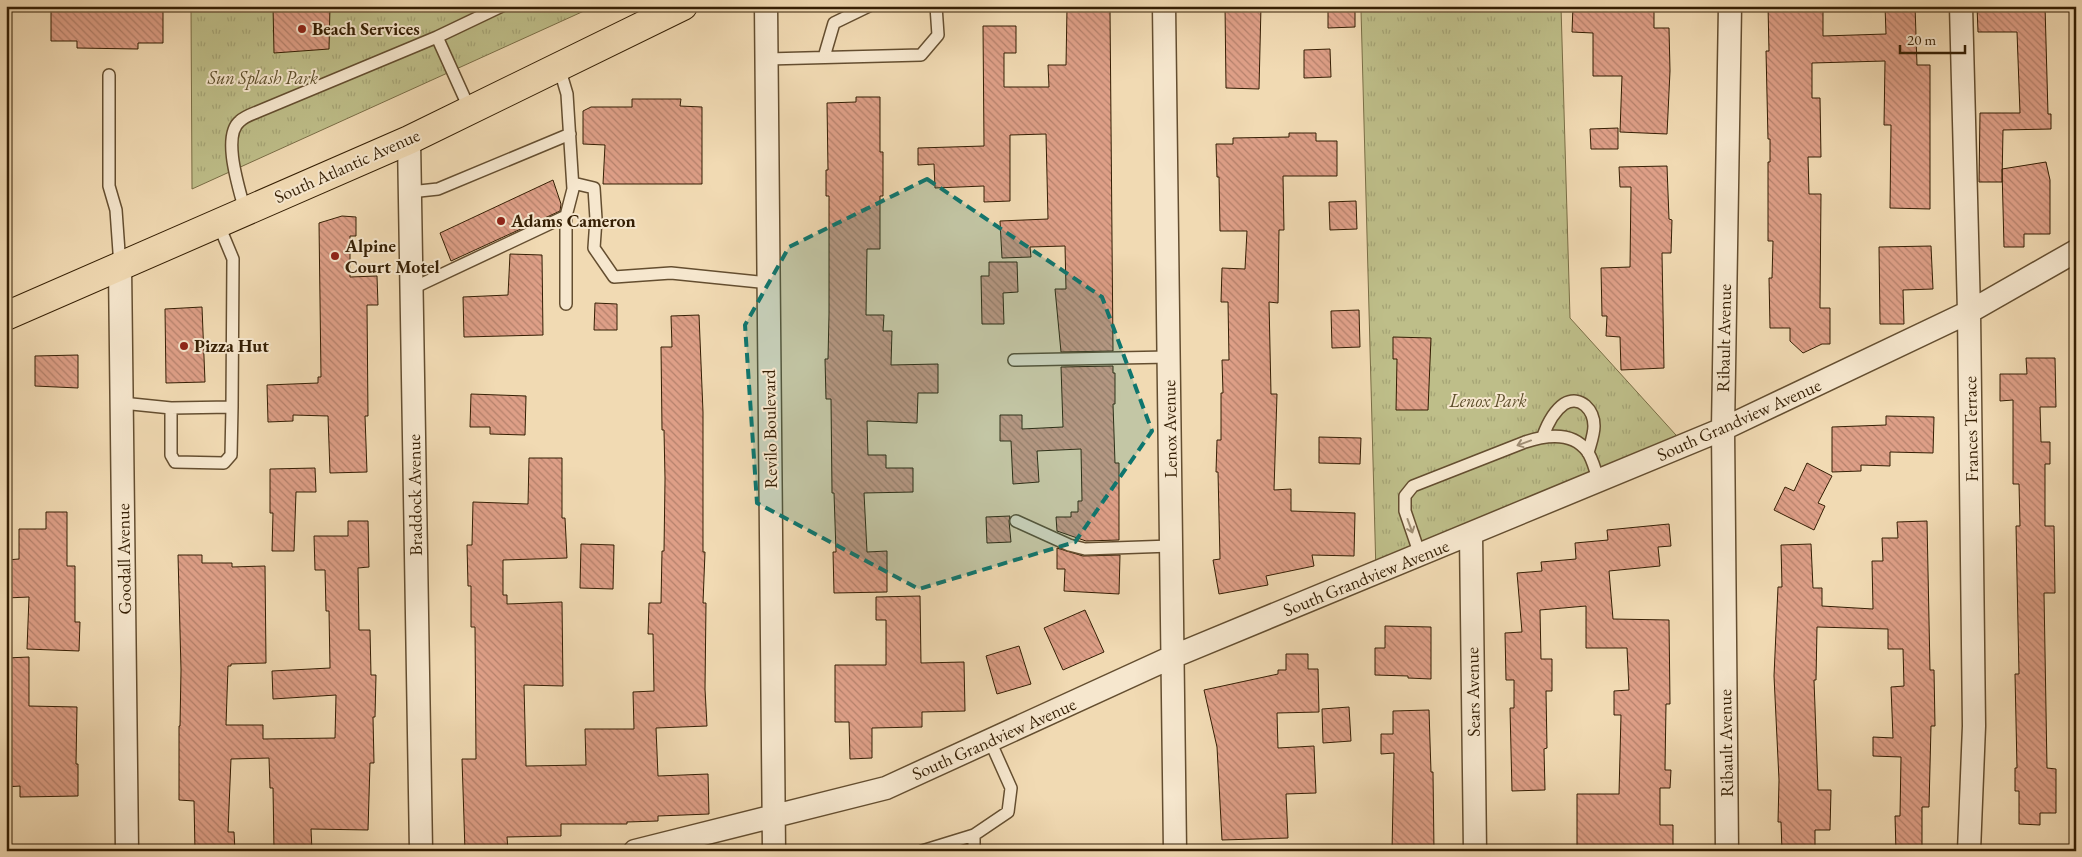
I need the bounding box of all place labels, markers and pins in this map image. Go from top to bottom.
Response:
place label: Beach Services [312,17,420,40]
marker: Beach Services [296,23,308,35]
place label: Adams Cameron [510,209,636,232]
marker: Adams Cameron [495,215,507,227]
place label: Alpine Court Motel [344,234,440,278]
marker: Alpine Court Motel [329,250,341,262]
place label: Pizza Hut [194,334,269,357]
marker: Pizza Hut [178,340,190,352]

